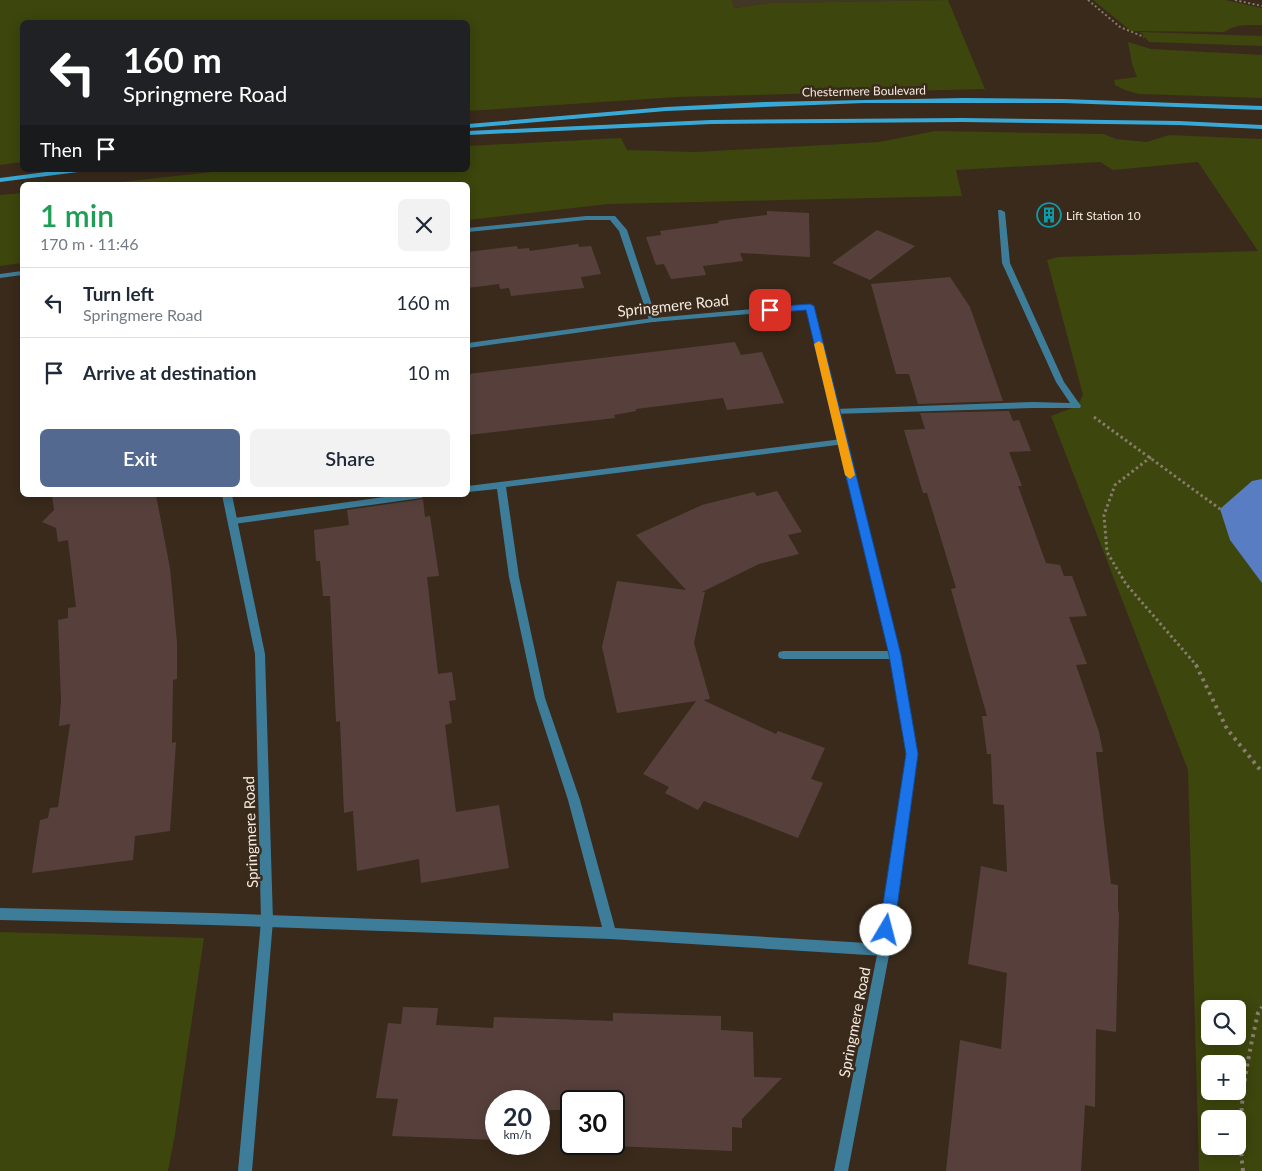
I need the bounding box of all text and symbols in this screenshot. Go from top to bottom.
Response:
text: 160 m [123,38,222,80]
icon: left [40,40,105,105]
text: Springmere Road [123,80,287,107]
street label: Chestermere Boulevard [802,82,926,100]
icon: arrive [92,135,120,163]
text: Then [40,138,82,161]
text: 1 min [40,197,114,233]
button: close [398,199,450,251]
building icon: Lift Station 10 [1036,202,1062,228]
place label: Lift Station 10 [1066,208,1141,223]
text: 170 m · 11:46 [40,234,139,253]
text: Turn left [83,282,154,305]
icon: left [40,289,68,317]
pin [749,289,791,331]
street label: Springmere Road [616,290,730,320]
text: 160 m [396,291,450,314]
icon: arrive [756,296,784,324]
text: Springmere Road [83,305,203,324]
icon: arrive [40,359,68,387]
text: Arrive at destination [83,361,256,384]
text: 10 m [407,361,450,384]
button: Exit [40,429,240,487]
button: Share [250,429,450,487]
street label: Springmere Road [239,776,261,888]
position arrow [859,903,911,955]
street label: Springmere Road [834,965,874,1079]
map controls [1201,1000,1246,1155]
button: search [1201,1000,1246,1045]
button: + [1201,1055,1246,1100]
speed limit sign: 30 [560,1090,625,1155]
text: 20 [503,1101,532,1131]
button: − [1201,1110,1246,1155]
text: km/h [503,1127,532,1142]

